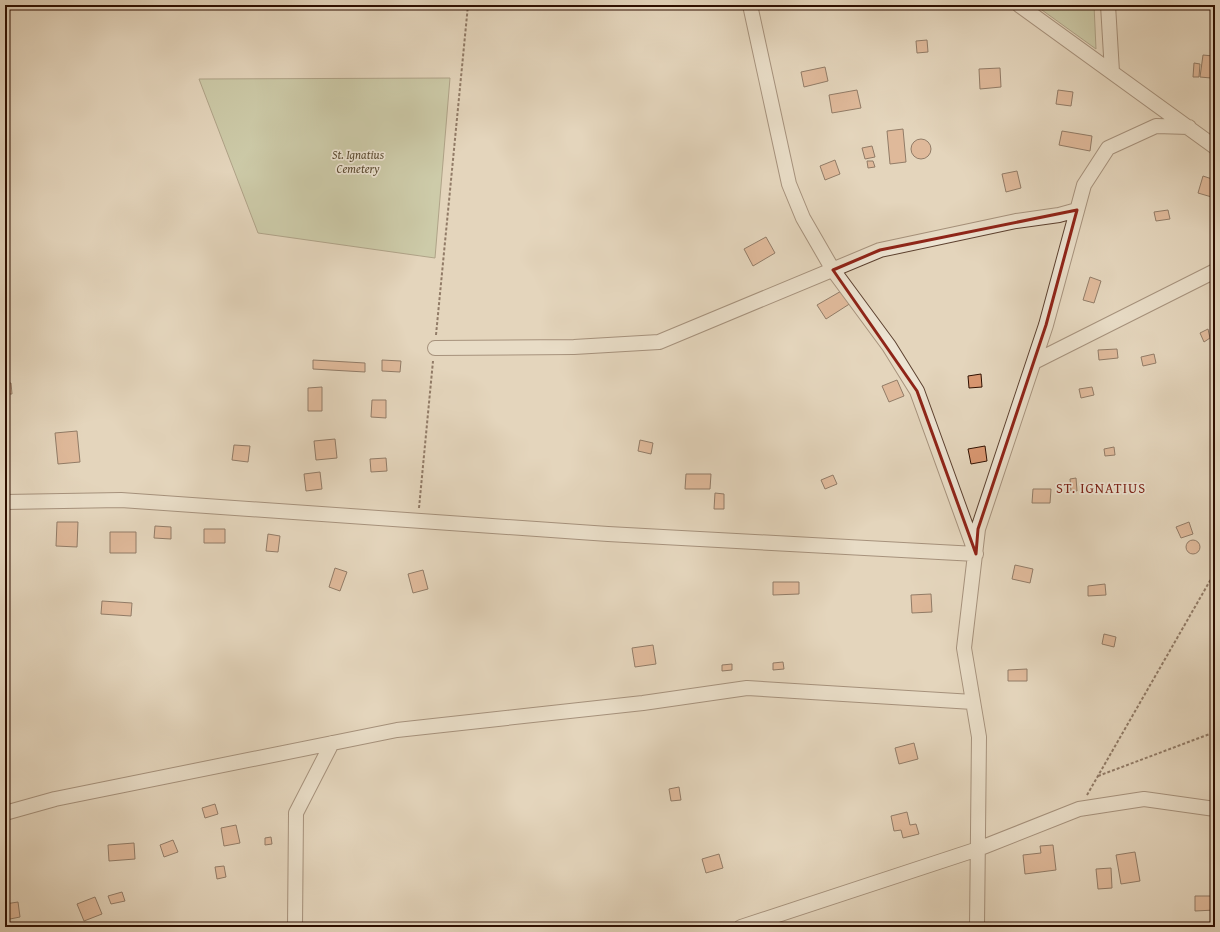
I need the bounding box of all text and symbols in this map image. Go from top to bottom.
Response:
park label: St. Ignatius Cemetery [332,146,385,177]
district label: ST. IGNATIUS [1056,478,1146,498]

